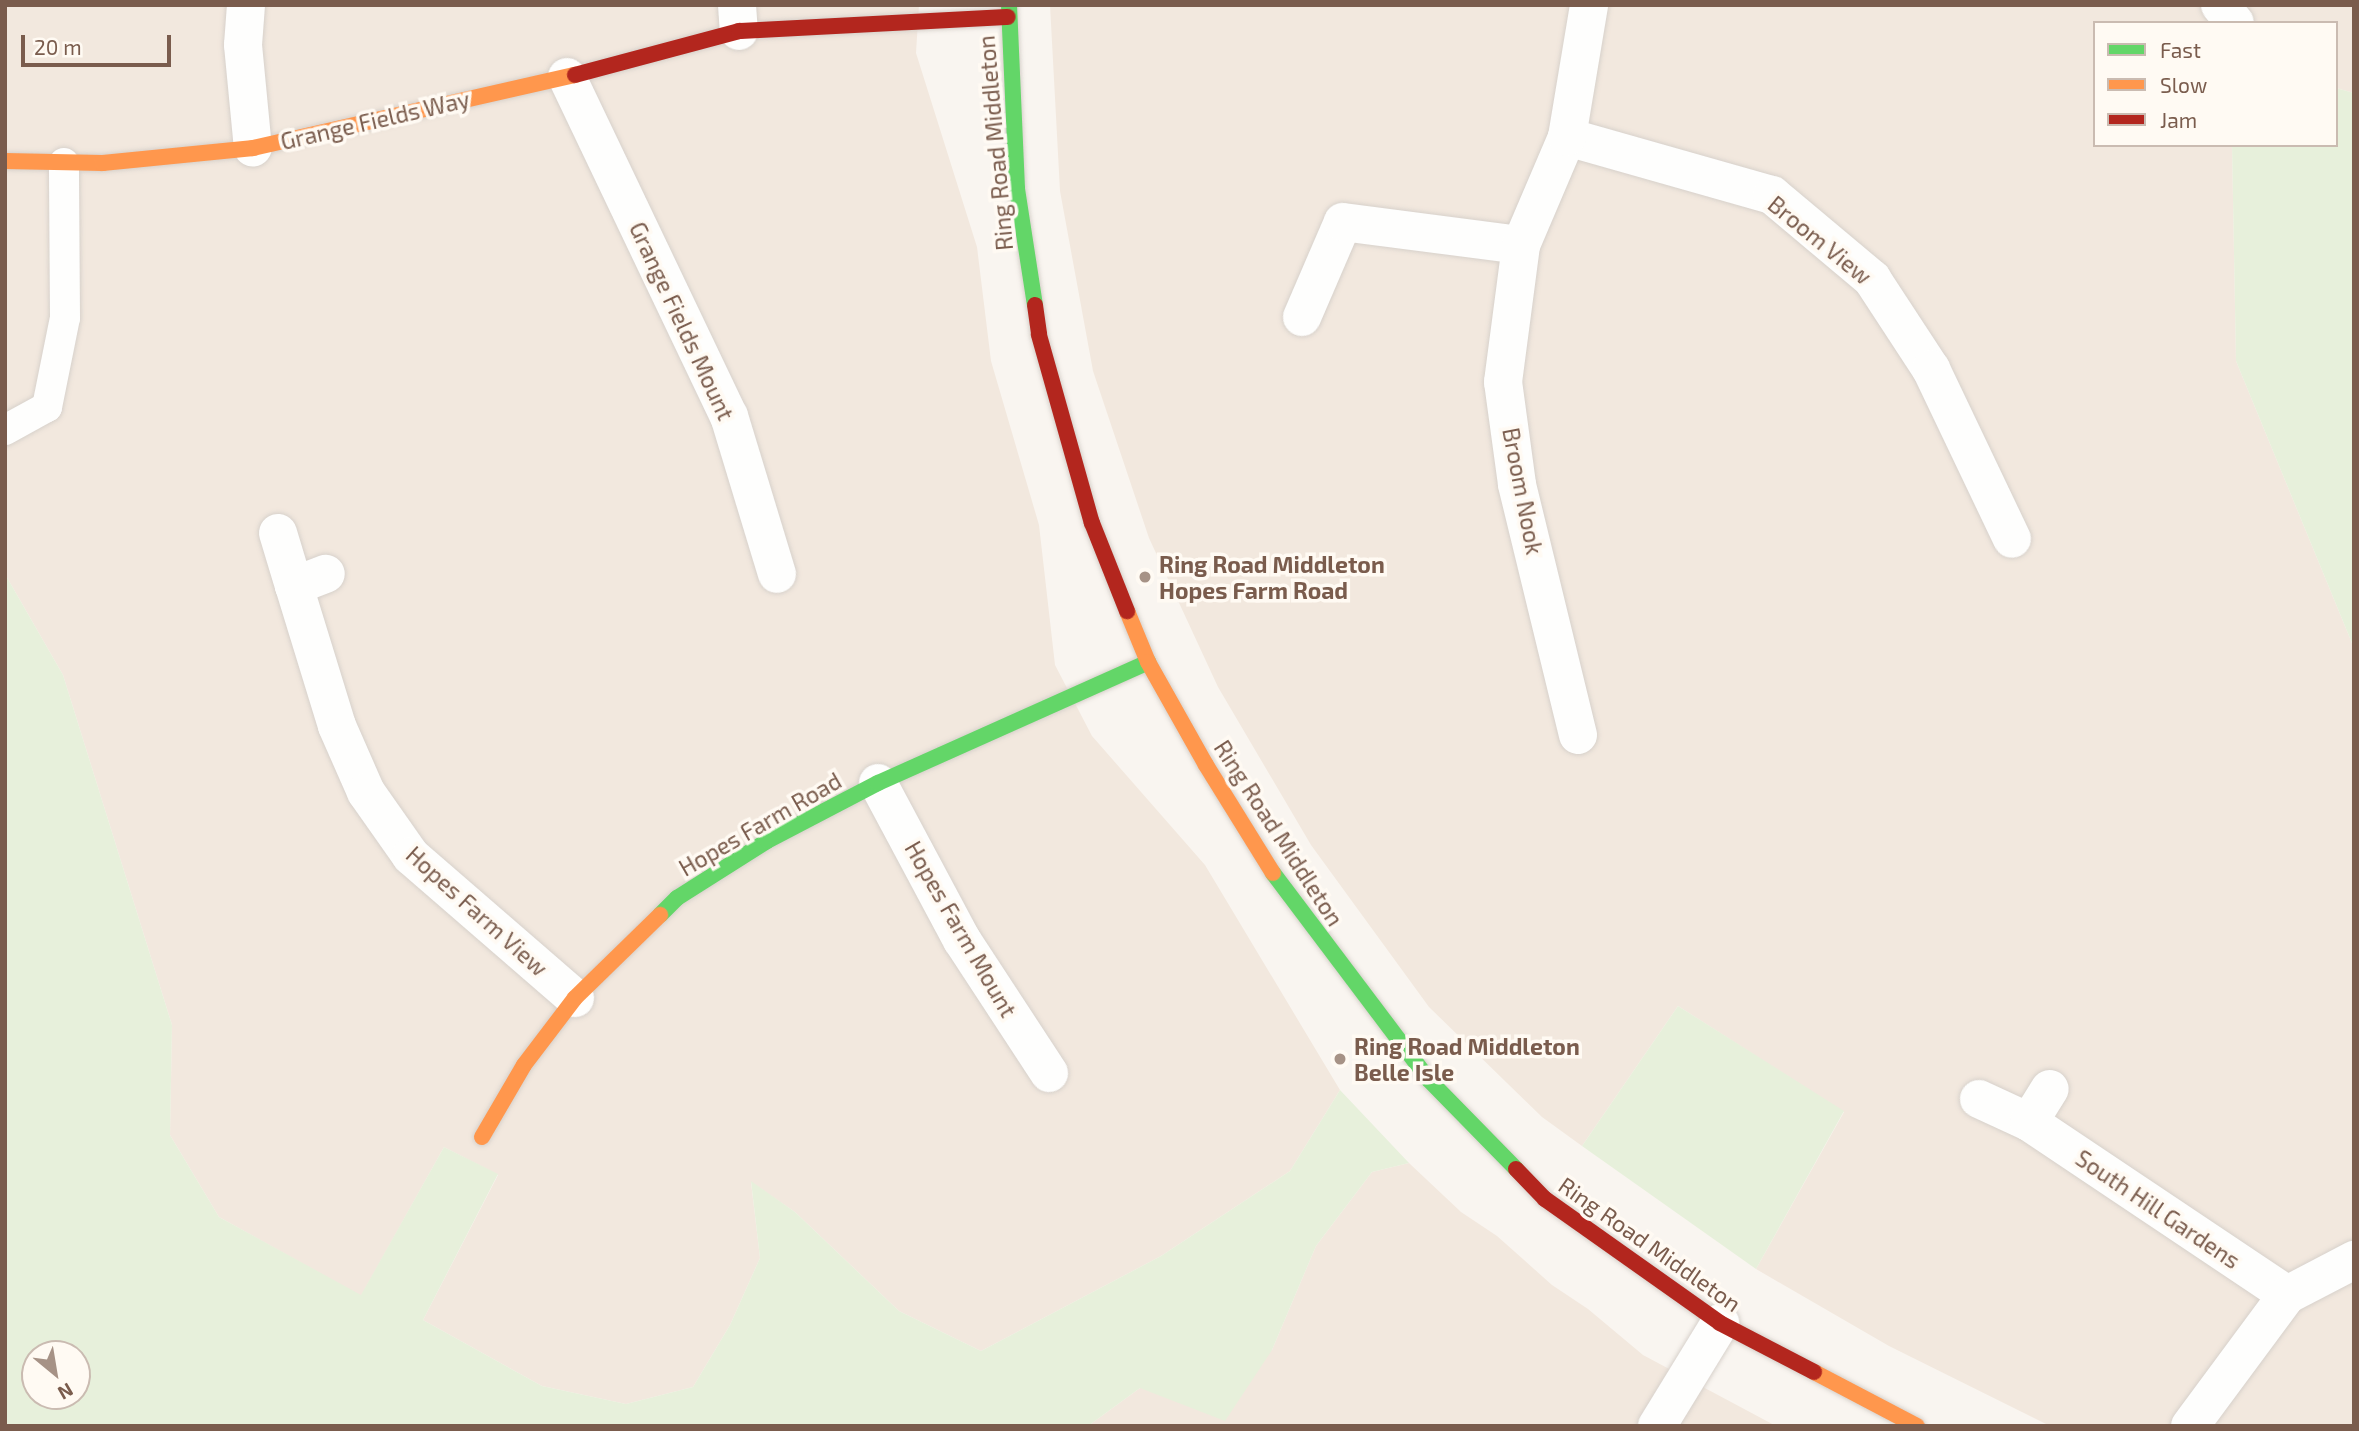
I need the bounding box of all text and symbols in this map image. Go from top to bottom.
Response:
scale bar [24,21,175,65]
legend [2093,21,2338,147]
text: 20 m [34,34,82,59]
street label: Ring Road Middleton [972,34,1018,252]
text: Fast [2160,37,2201,62]
text: Slow [2160,72,2207,97]
street label: Grange Fields Way [278,85,472,155]
text: Jam [2160,107,2197,132]
street label: Broom View [1763,190,1877,290]
street label: Grange Fields Mount [624,217,740,425]
street label: Broom Nook [1497,425,1549,557]
place label: Ring Road Middleton Hopes Farm Road [1159,550,1385,604]
marker: Ring Road Middleton Hopes Farm Road [1137,569,1153,585]
street label: Ring Road Middleton [1209,735,1349,931]
street label: Hopes Farm Road [674,766,846,882]
street label: Hopes Farm Mount [899,836,1023,1022]
street label: Hopes Farm View [401,840,553,982]
place label: Ring Road Middleton Belle Isle [1354,1032,1580,1086]
marker: Ring Road Middleton Belle Isle [1332,1051,1348,1067]
street label: South Hill Gardens [2070,1144,2246,1274]
street label: Ring Road Middleton [1554,1171,1746,1317]
north arrow [21,1340,91,1410]
text: N [54,1378,77,1405]

